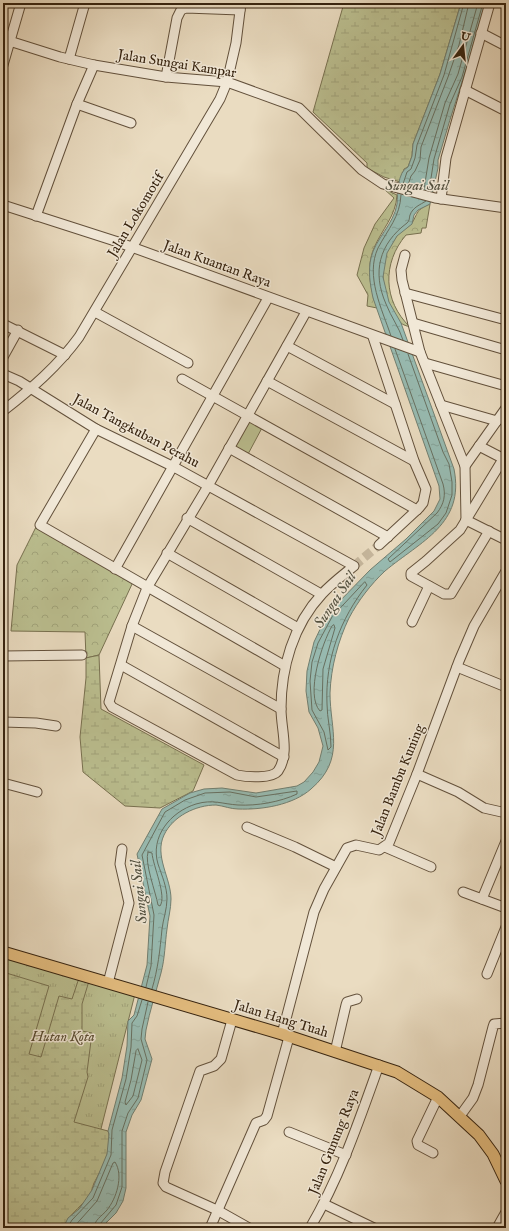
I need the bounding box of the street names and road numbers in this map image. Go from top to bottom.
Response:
street label: Jalan Sungai Kampar [114,45,238,82]
street label: Jalan Lokomotif [102,167,170,263]
street label: Jalan Kuantan Raya [159,235,274,292]
street label: Jalan Tangkuban Perahu [68,389,202,472]
street label: Jalan Bambu Kuning [367,721,429,840]
street label: Jalan Hang Tuah [230,996,331,1042]
street label: Jalan Gunung Raya [304,1086,364,1199]

